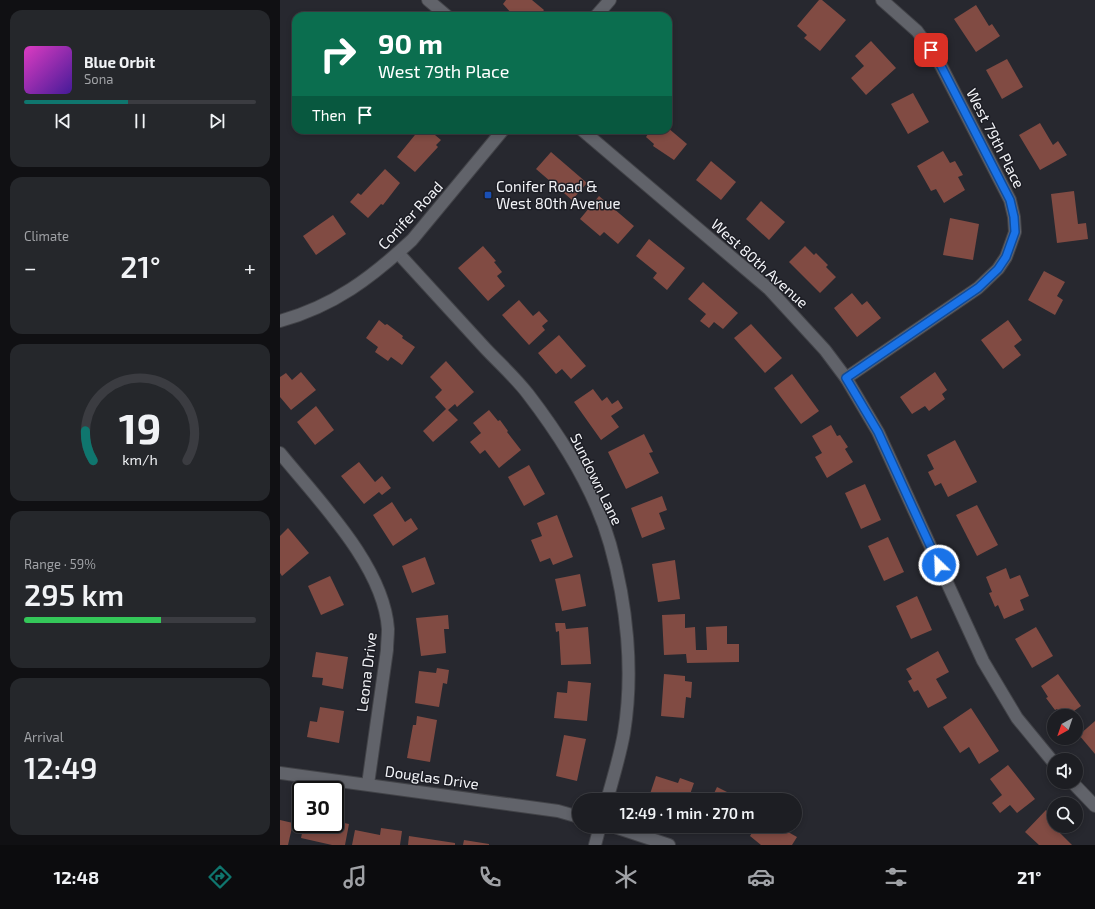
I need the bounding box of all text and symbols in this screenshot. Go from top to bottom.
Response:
text: 90 m [378,26,443,60]
icon: right [312,28,364,80]
pin [914,33,948,67]
icon: arrive [920,39,942,61]
text: Blue Orbit [84,53,155,71]
text: West 79th Place [378,60,509,82]
text: Sona [84,71,113,87]
street label: West 79th Place [963,85,1029,191]
icon: arrive [354,104,376,126]
text: Then [312,106,346,124]
icon: previous [52,110,74,132]
icon: pause [129,110,151,132]
icon: next [206,110,228,132]
street label: Conifer Road [374,177,446,253]
place label: Conifer Road & West 80th Avenue [496,177,621,212]
marker: Conifer Road & West 80th Avenue [483,190,493,200]
street label: West 80th Avenue [708,215,812,311]
text: Climate [24,228,69,244]
text: 21° [120,248,161,284]
text: − [24,254,37,280]
text: + [244,254,256,280]
text: 19 [119,401,161,451]
street label: Sundown Lane [567,430,627,528]
text: km/h [122,450,158,467]
position arrow [918,544,960,586]
text: Range · 59% [24,556,96,572]
text: 295 km [24,576,124,612]
street label: Leona Drive [352,631,380,713]
north arrow [1047,709,1083,745]
map controls [1047,709,1083,833]
text: Arrival [24,729,64,745]
text: 12:49 [24,749,97,785]
button: sound [1047,753,1083,789]
street label: Douglas Drive [384,761,480,793]
speed limit sign: 30 [292,781,344,833]
button: search [1047,797,1083,833]
text: 12:49 · 1 min · 270 m [620,804,754,822]
icon: directions [206,863,234,891]
icon: music [341,863,369,891]
icon: phone [476,863,504,891]
icon: climate [612,863,640,891]
icon: car [747,863,775,891]
icon: filters [882,863,910,891]
text: 12:48 [54,866,99,888]
text: 21° [1017,866,1041,888]

